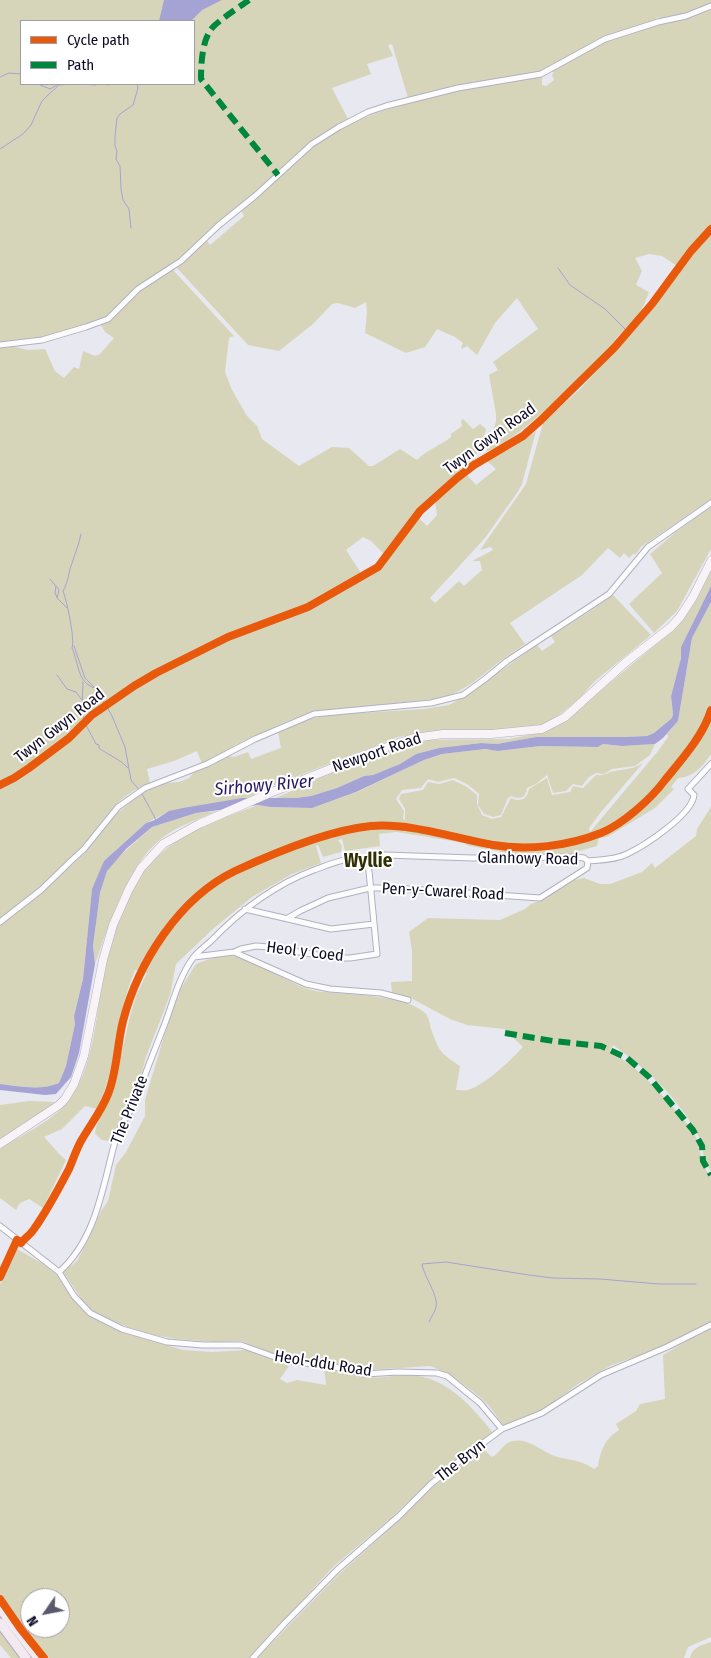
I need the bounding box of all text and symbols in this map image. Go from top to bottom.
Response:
legend [20,20,195,85]
text: Cycle path [67,31,130,49]
text: Path [67,56,94,74]
street label: Twyn Gwyn Road [440,399,540,479]
street label: Twyn Gwyn Road [11,685,109,767]
street label: Newport Road [330,729,424,777]
water label: Sirhowy River [214,771,314,801]
street label: Glanhowy Road [477,849,579,869]
district label: Wyllie [344,851,392,873]
street label: Pen-y-Cwarel Road [381,879,505,905]
street label: Heol y Coed [265,938,345,966]
street label: The Private [107,1073,153,1147]
street label: Heol-ddu Road [273,1347,373,1381]
street label: The Bryn [432,1436,490,1486]
north arrow [20,1588,70,1638]
text: N [23,1613,42,1629]

